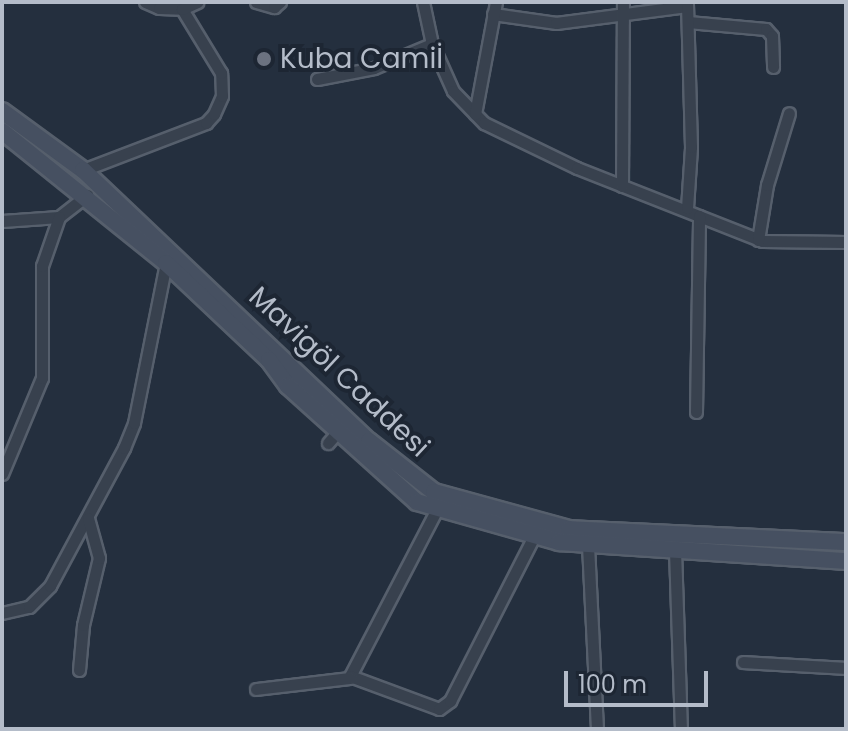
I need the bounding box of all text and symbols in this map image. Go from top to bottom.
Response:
place label: Kuba Camiİ [280,42,443,76]
marker: Kuba Camiİ [255,50,273,68]
street label: Mavigöl Caddesi [242,280,436,464]
scale bar [568,655,712,705]
text: 100 m [578,668,647,701]

